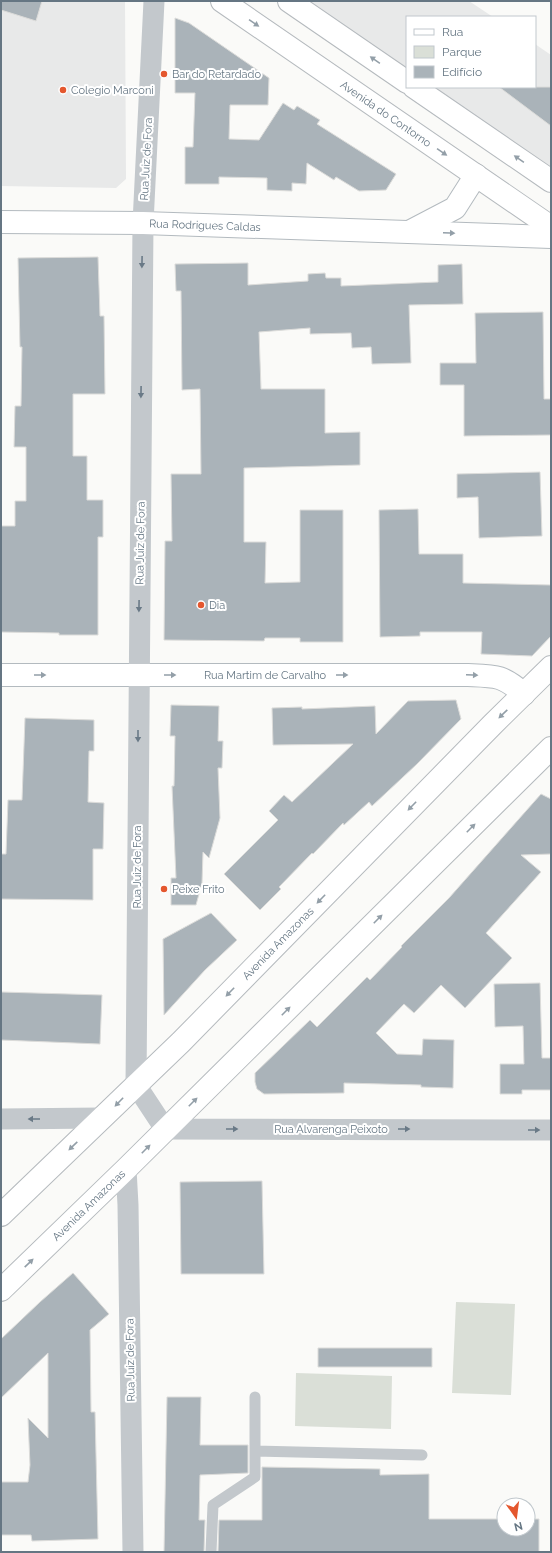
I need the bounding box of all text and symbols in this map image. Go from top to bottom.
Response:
legend [406,16,536,88]
one-way arrow [249,19,259,27]
text: Rua [442,25,463,39]
text: Parque [442,45,482,59]
one-way arrow [370,56,380,64]
text: Edifício [442,65,482,79]
place label: Bar do Retardado [172,68,261,81]
marker: Bar do Retardado [159,69,169,79]
street label: Avenida do Contorno [338,78,434,150]
place label: Colegio Marconi [71,84,154,97]
marker: Colegio Marconi [58,85,68,95]
street label: Rua Juiz de Fora [138,117,155,201]
one-way arrow [437,148,447,156]
one-way arrow [514,155,524,163]
street label: Rua Rodrigues Caldas [149,217,261,234]
one-way arrow [443,230,456,236]
one-way arrow [139,256,146,268]
one-way arrow [138,386,144,399]
street label: Rua Juiz de Fora [133,501,148,585]
place label: Dia [209,599,225,612]
one-way arrow [136,600,142,613]
marker: Dia [196,600,206,610]
street label: Rua Martim de Carvalho [204,669,327,682]
one-way arrow [34,672,47,678]
one-way arrow [164,672,177,678]
one-way arrow [336,672,349,678]
one-way arrow [466,672,479,678]
one-way arrow [498,709,508,719]
one-way arrow [135,730,141,743]
one-way arrow [407,801,417,811]
one-way arrow [466,823,476,833]
street label: Rua Juiz de Fora [131,825,144,909]
place label: Peixe Frito [172,883,225,896]
marker: Peixe Frito [159,884,169,894]
one-way arrow [316,894,326,904]
street label: Avenida Amazonas [240,905,317,983]
one-way arrow [373,915,383,924]
one-way arrow [225,987,235,997]
one-way arrow [281,1006,291,1016]
one-way arrow [114,1097,124,1107]
one-way arrow [188,1097,198,1107]
one-way arrow [27,1116,40,1122]
street label: Rua Alvarenga Peixoto [274,1123,388,1136]
one-way arrow [226,1126,239,1132]
one-way arrow [398,1126,411,1132]
one-way arrow [528,1127,541,1133]
one-way arrow [68,1141,78,1150]
one-way arrow [141,1144,151,1154]
street label: Avenida Amazonas [50,1167,128,1244]
one-way arrow [24,1258,34,1268]
street label: Rua Juiz de Fora [123,1318,138,1402]
north arrow [496,1497,536,1537]
text: N [513,1519,524,1534]

